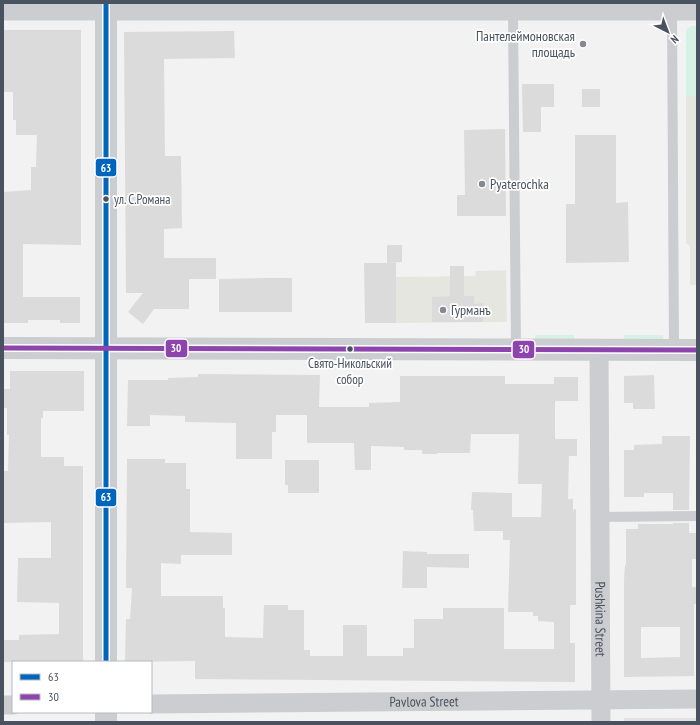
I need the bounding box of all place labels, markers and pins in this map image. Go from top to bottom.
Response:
place label: Пантелеймоновская площадь [476,27,575,61]
marker: Пантелеймоновская площадь [578,39,588,49]
place label: Pyaterochka [490,175,549,193]
marker: Pyaterochka [477,179,487,189]
place label: ул. С.Романа [114,191,170,208]
marker: ул. С.Романа [101,194,111,204]
place label: Гурманъ [451,301,491,319]
marker: Гурманъ [438,305,448,315]
marker: Свято-Никольский собор [345,344,355,354]
place label: Свято-Никольский собор [308,355,392,388]

